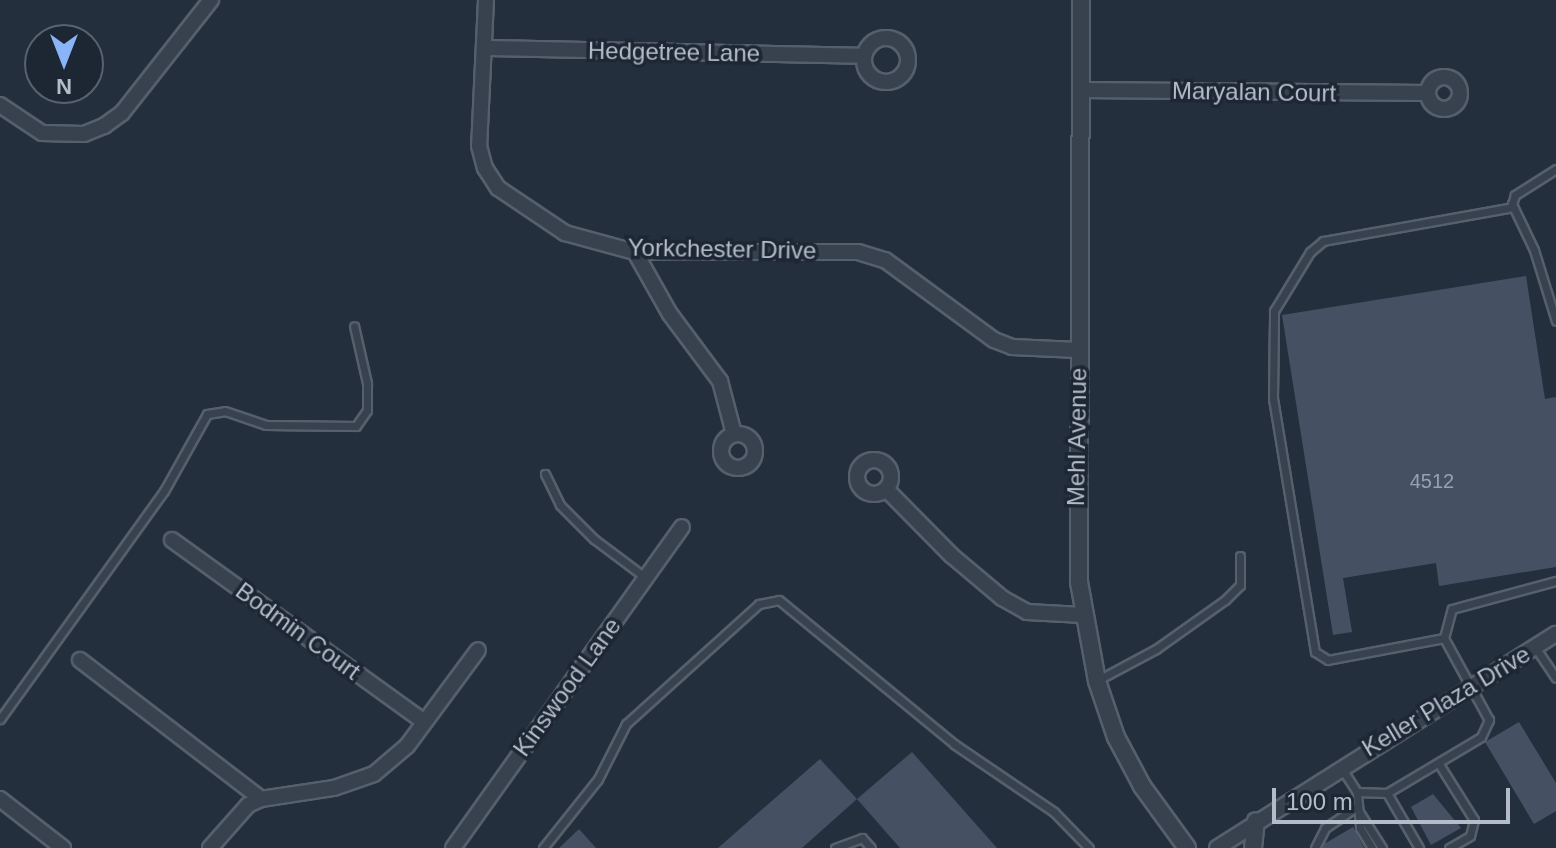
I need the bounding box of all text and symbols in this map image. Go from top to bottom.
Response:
north arrow [24,24,104,104]
street label: Hedgetree Lane [588,36,760,68]
text: N [56,74,72,99]
street label: Maryalan Court [1172,76,1336,108]
street label: Yorkchester Drive [628,233,816,265]
street label: Mehl Avenue [1061,367,1093,507]
house number: 4512 [1410,469,1454,493]
street label: Bodmin Court [230,576,366,686]
street label: Kinswood Lane [507,612,627,762]
street label: Keller Plaza Drive [1357,640,1535,762]
scale bar [1276,772,1514,822]
text: 100 m [1286,788,1353,815]

